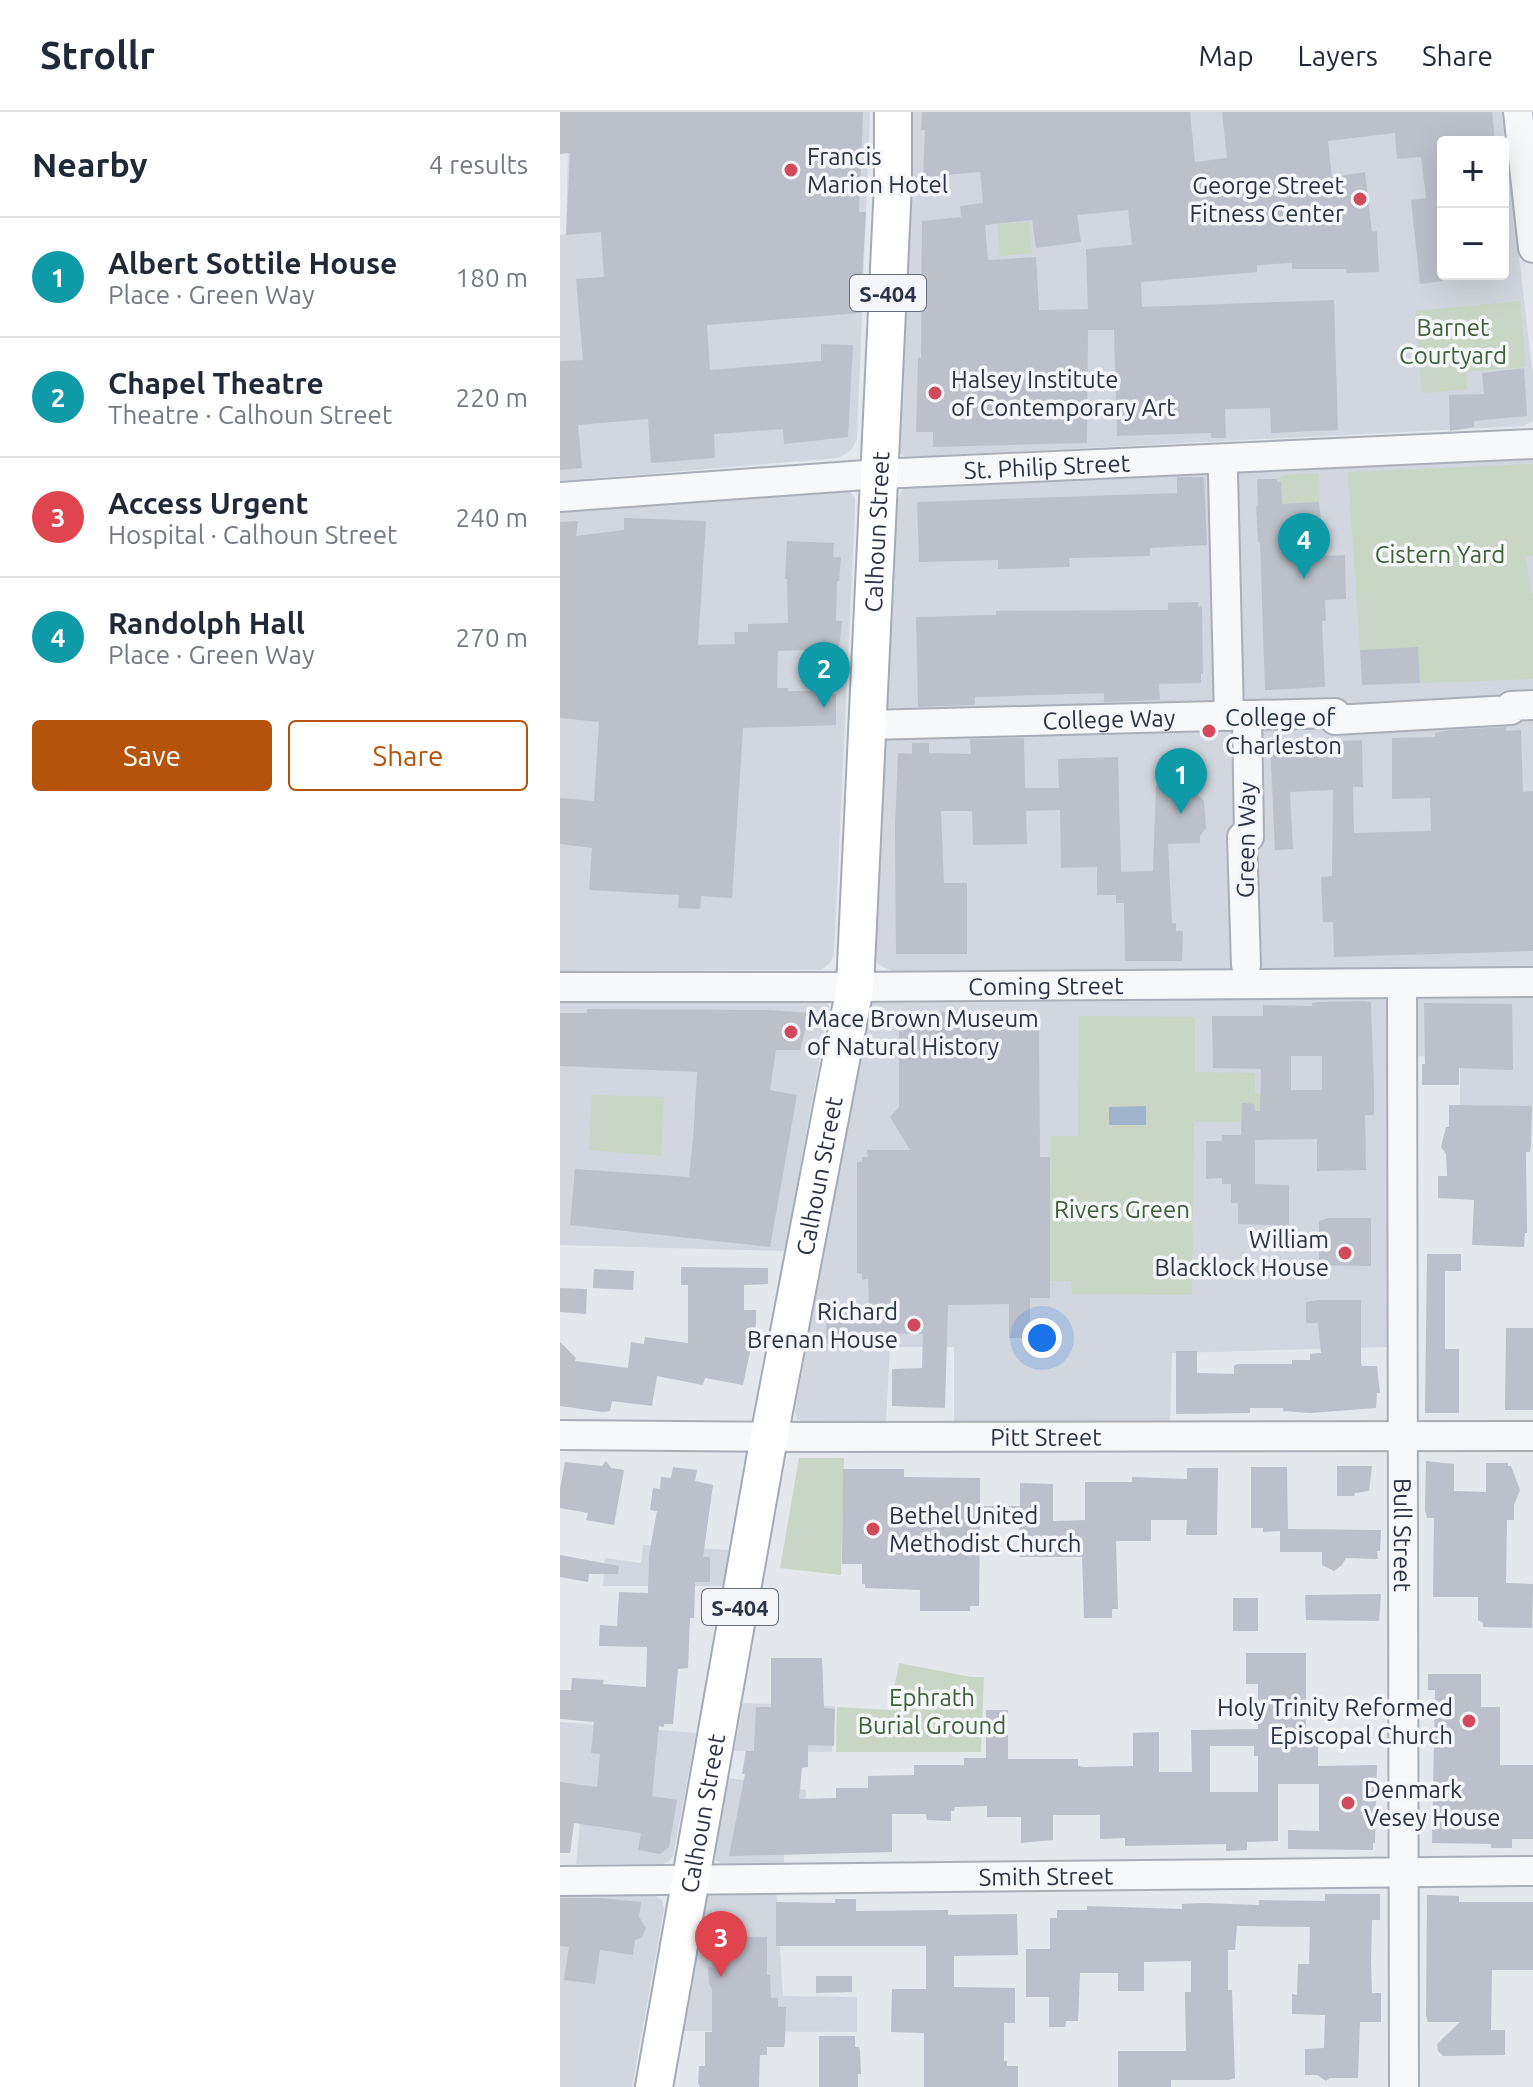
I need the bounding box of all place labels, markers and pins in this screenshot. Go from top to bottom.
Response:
place label: Francis Marion Hotel [807,143,948,198]
marker: Francis Marion Hotel [782,161,800,179]
place label: George Street Fitness Center [1189,172,1345,227]
marker: George Street Fitness Center [1351,190,1369,208]
place label: Halsey Institute of Contemporary Art [951,366,1176,421]
marker: Halsey Institute of Contemporary Art [926,384,944,402]
pin: 4 [1278,513,1330,579]
pin: 2 [798,642,850,708]
place label: College of Charleston [1225,704,1342,759]
marker: College of Charleston [1200,722,1218,740]
pin: 1 [1155,748,1207,814]
place label: Mace Brown Museum of Natural History [807,1005,1039,1060]
marker: Mace Brown Museum of Natural History [782,1023,800,1041]
place label: William Blacklock House [1155,1226,1329,1281]
marker: William Blacklock House [1336,1244,1354,1262]
place label: Richard Brenan House [747,1298,898,1353]
marker: Richard Brenan House [905,1316,923,1334]
place label: Bethel United Methodist Church [889,1502,1082,1557]
marker: Bethel United Methodist Church [864,1520,882,1538]
place label: Holy Trinity Reformed Episcopal Church [1217,1694,1453,1749]
marker: Holy Trinity Reformed Episcopal Church [1460,1712,1478,1730]
place label: Denmark Vesey House [1364,1776,1501,1831]
marker: Denmark Vesey House [1339,1794,1357,1812]
pin: 3 [695,1911,747,1977]

